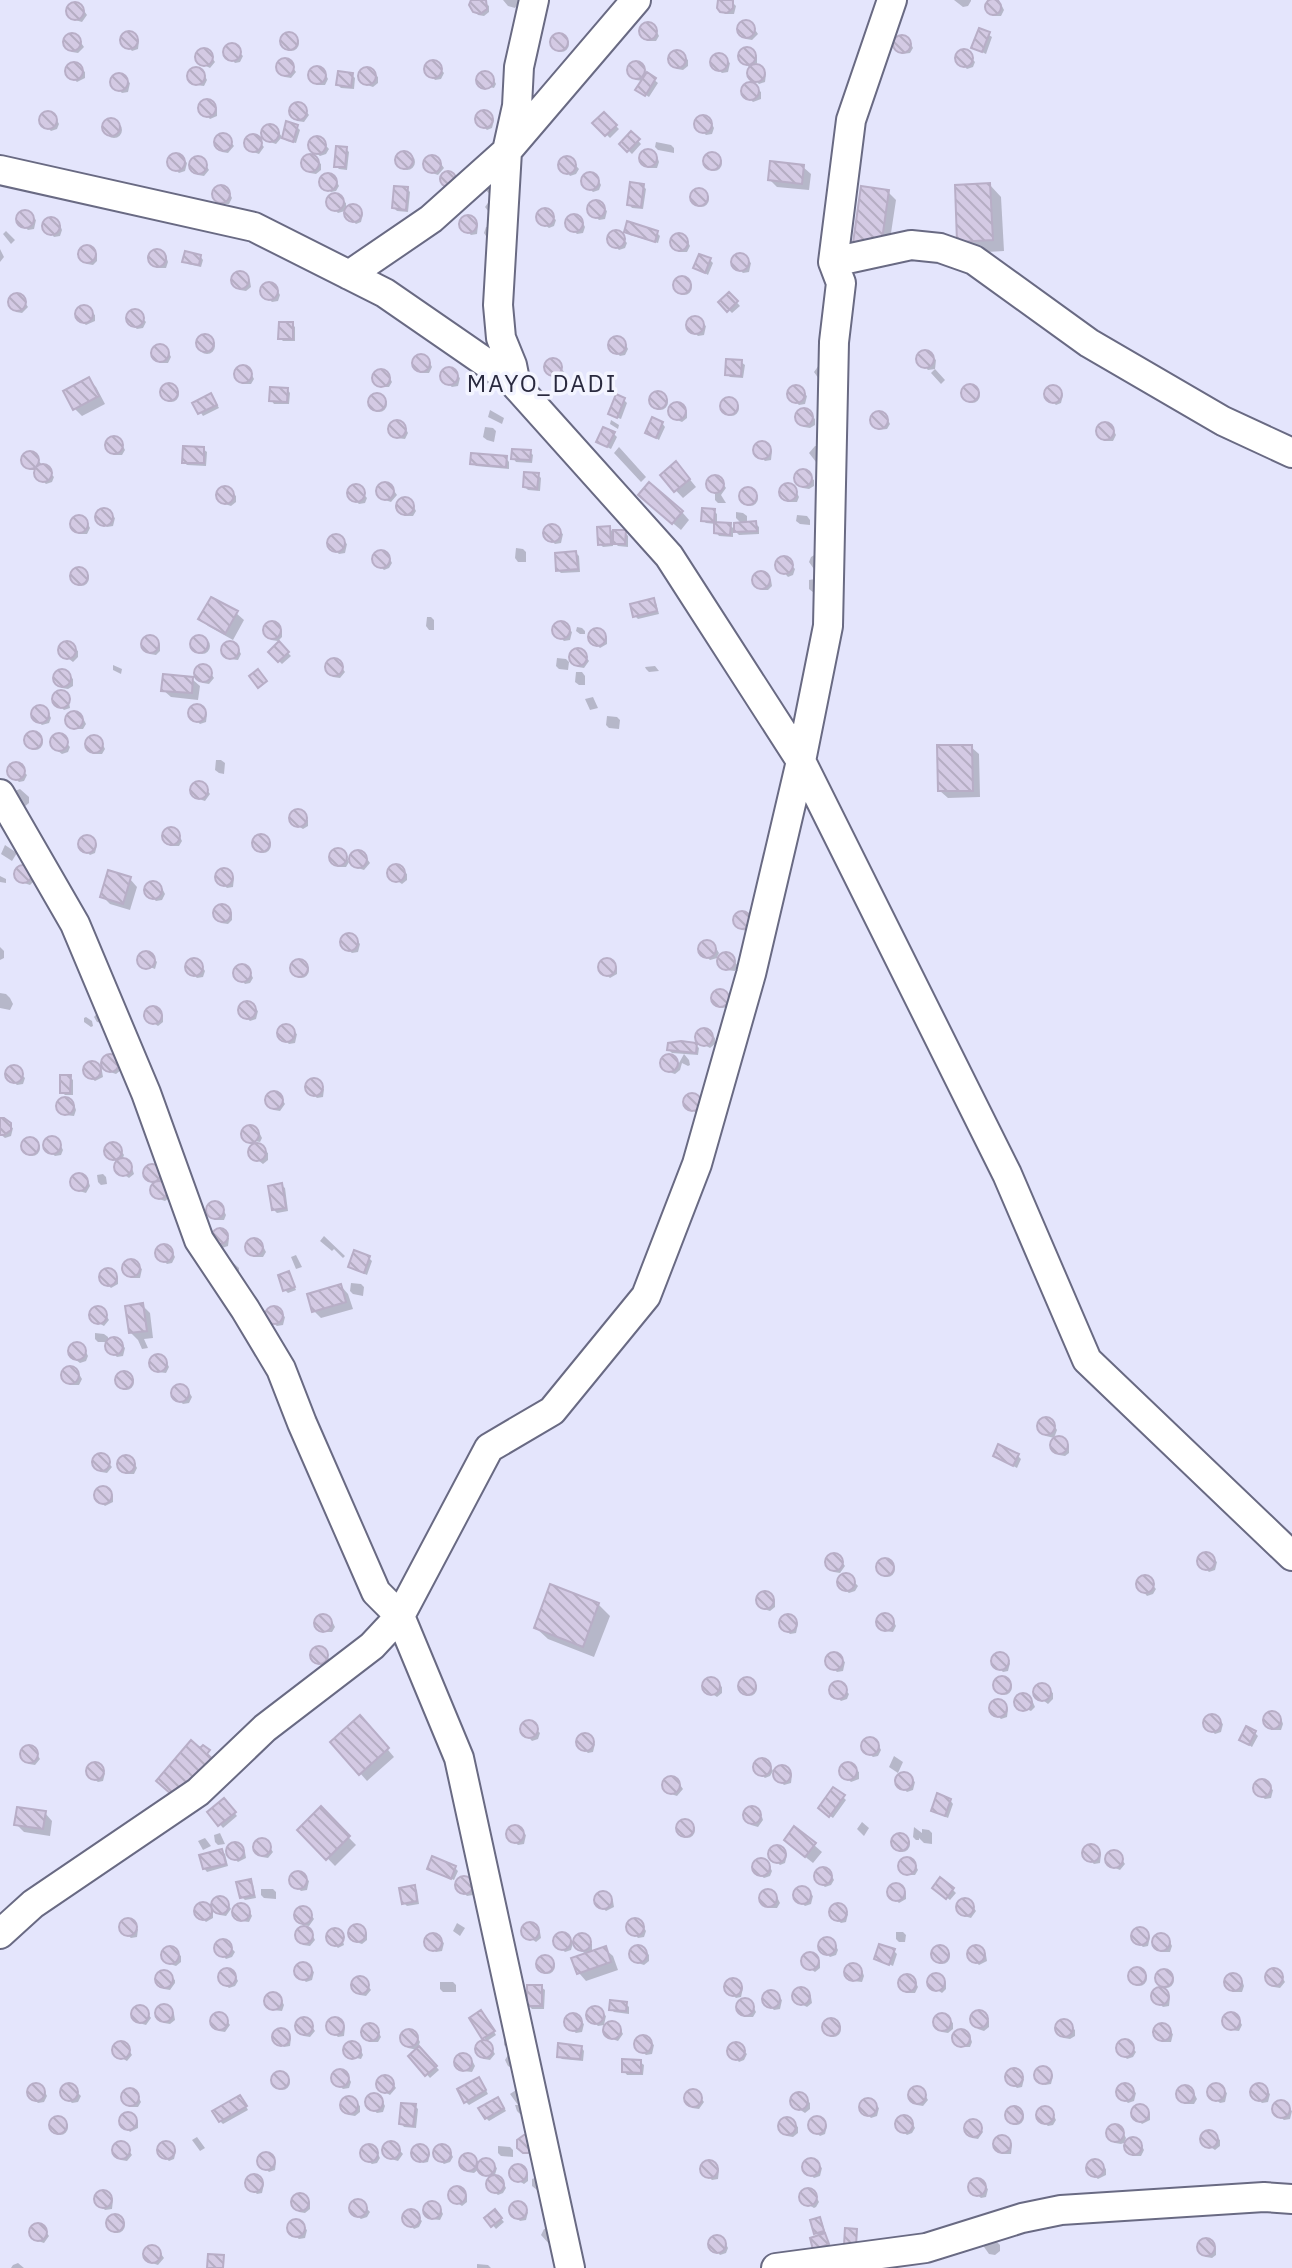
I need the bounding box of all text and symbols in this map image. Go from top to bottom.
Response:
district label: MAYO_DADI [467,367,617,399]

